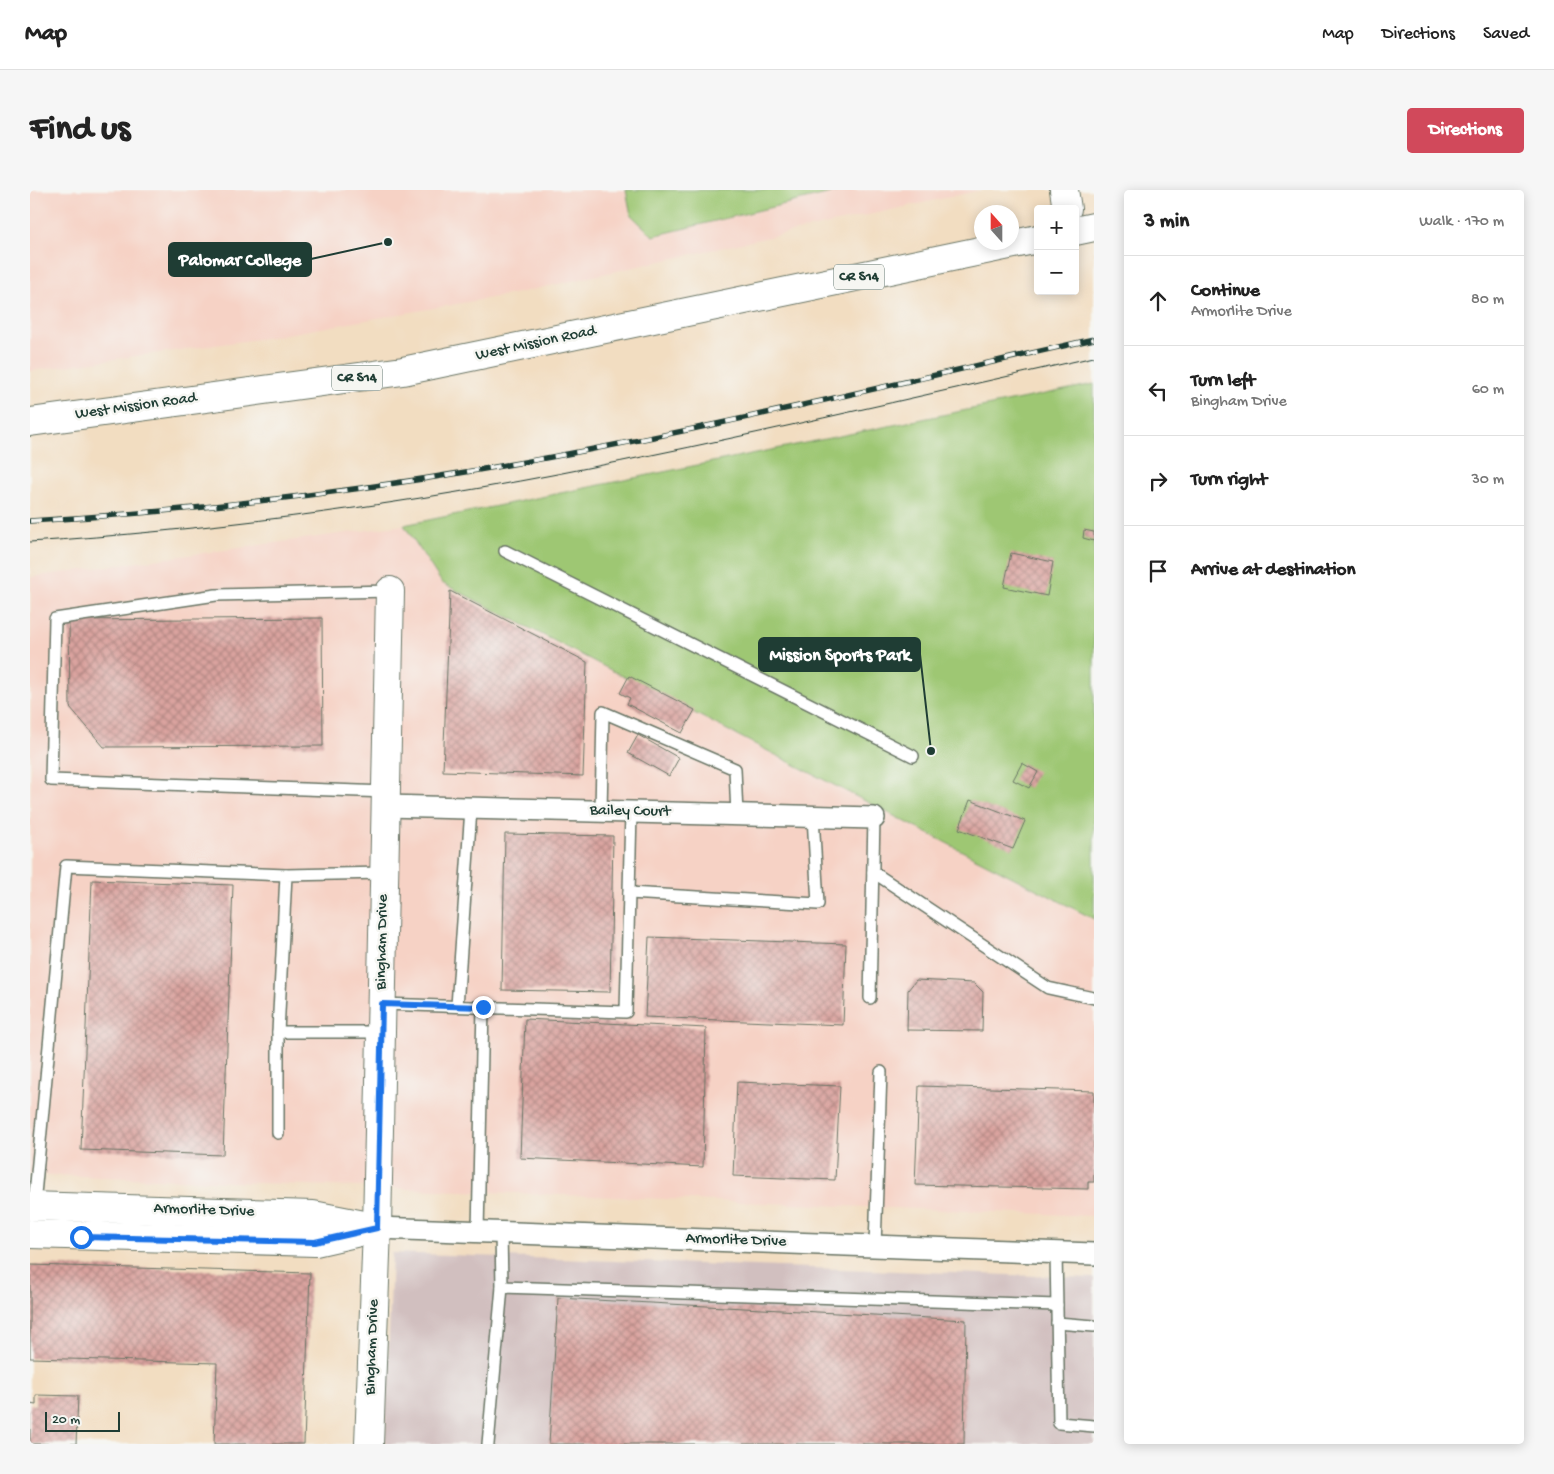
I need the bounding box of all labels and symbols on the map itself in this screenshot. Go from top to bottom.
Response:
north arrow [974,205,1019,250]
callout: Palomar College [169,243,311,276]
text: Palomar College [178,251,302,272]
road number: CR S14 [834,264,884,290]
street label: West Mission Road [474,322,599,366]
road number: CR S14 [332,366,382,390]
street label: West Mission Road [74,389,200,425]
callout: Mission Sports Park [759,638,920,671]
text: Mission Sports Park [769,646,913,667]
street label: Bailey Court [589,802,672,822]
street label: Bingham Drive [373,893,393,991]
route end [472,996,495,1019]
street label: Armorlite Drive [153,1200,255,1222]
route start [70,1226,93,1249]
street label: Armorlite Drive [685,1230,787,1252]
street label: Bingham Drive [362,1298,384,1396]
scale bar [45,1409,120,1432]

